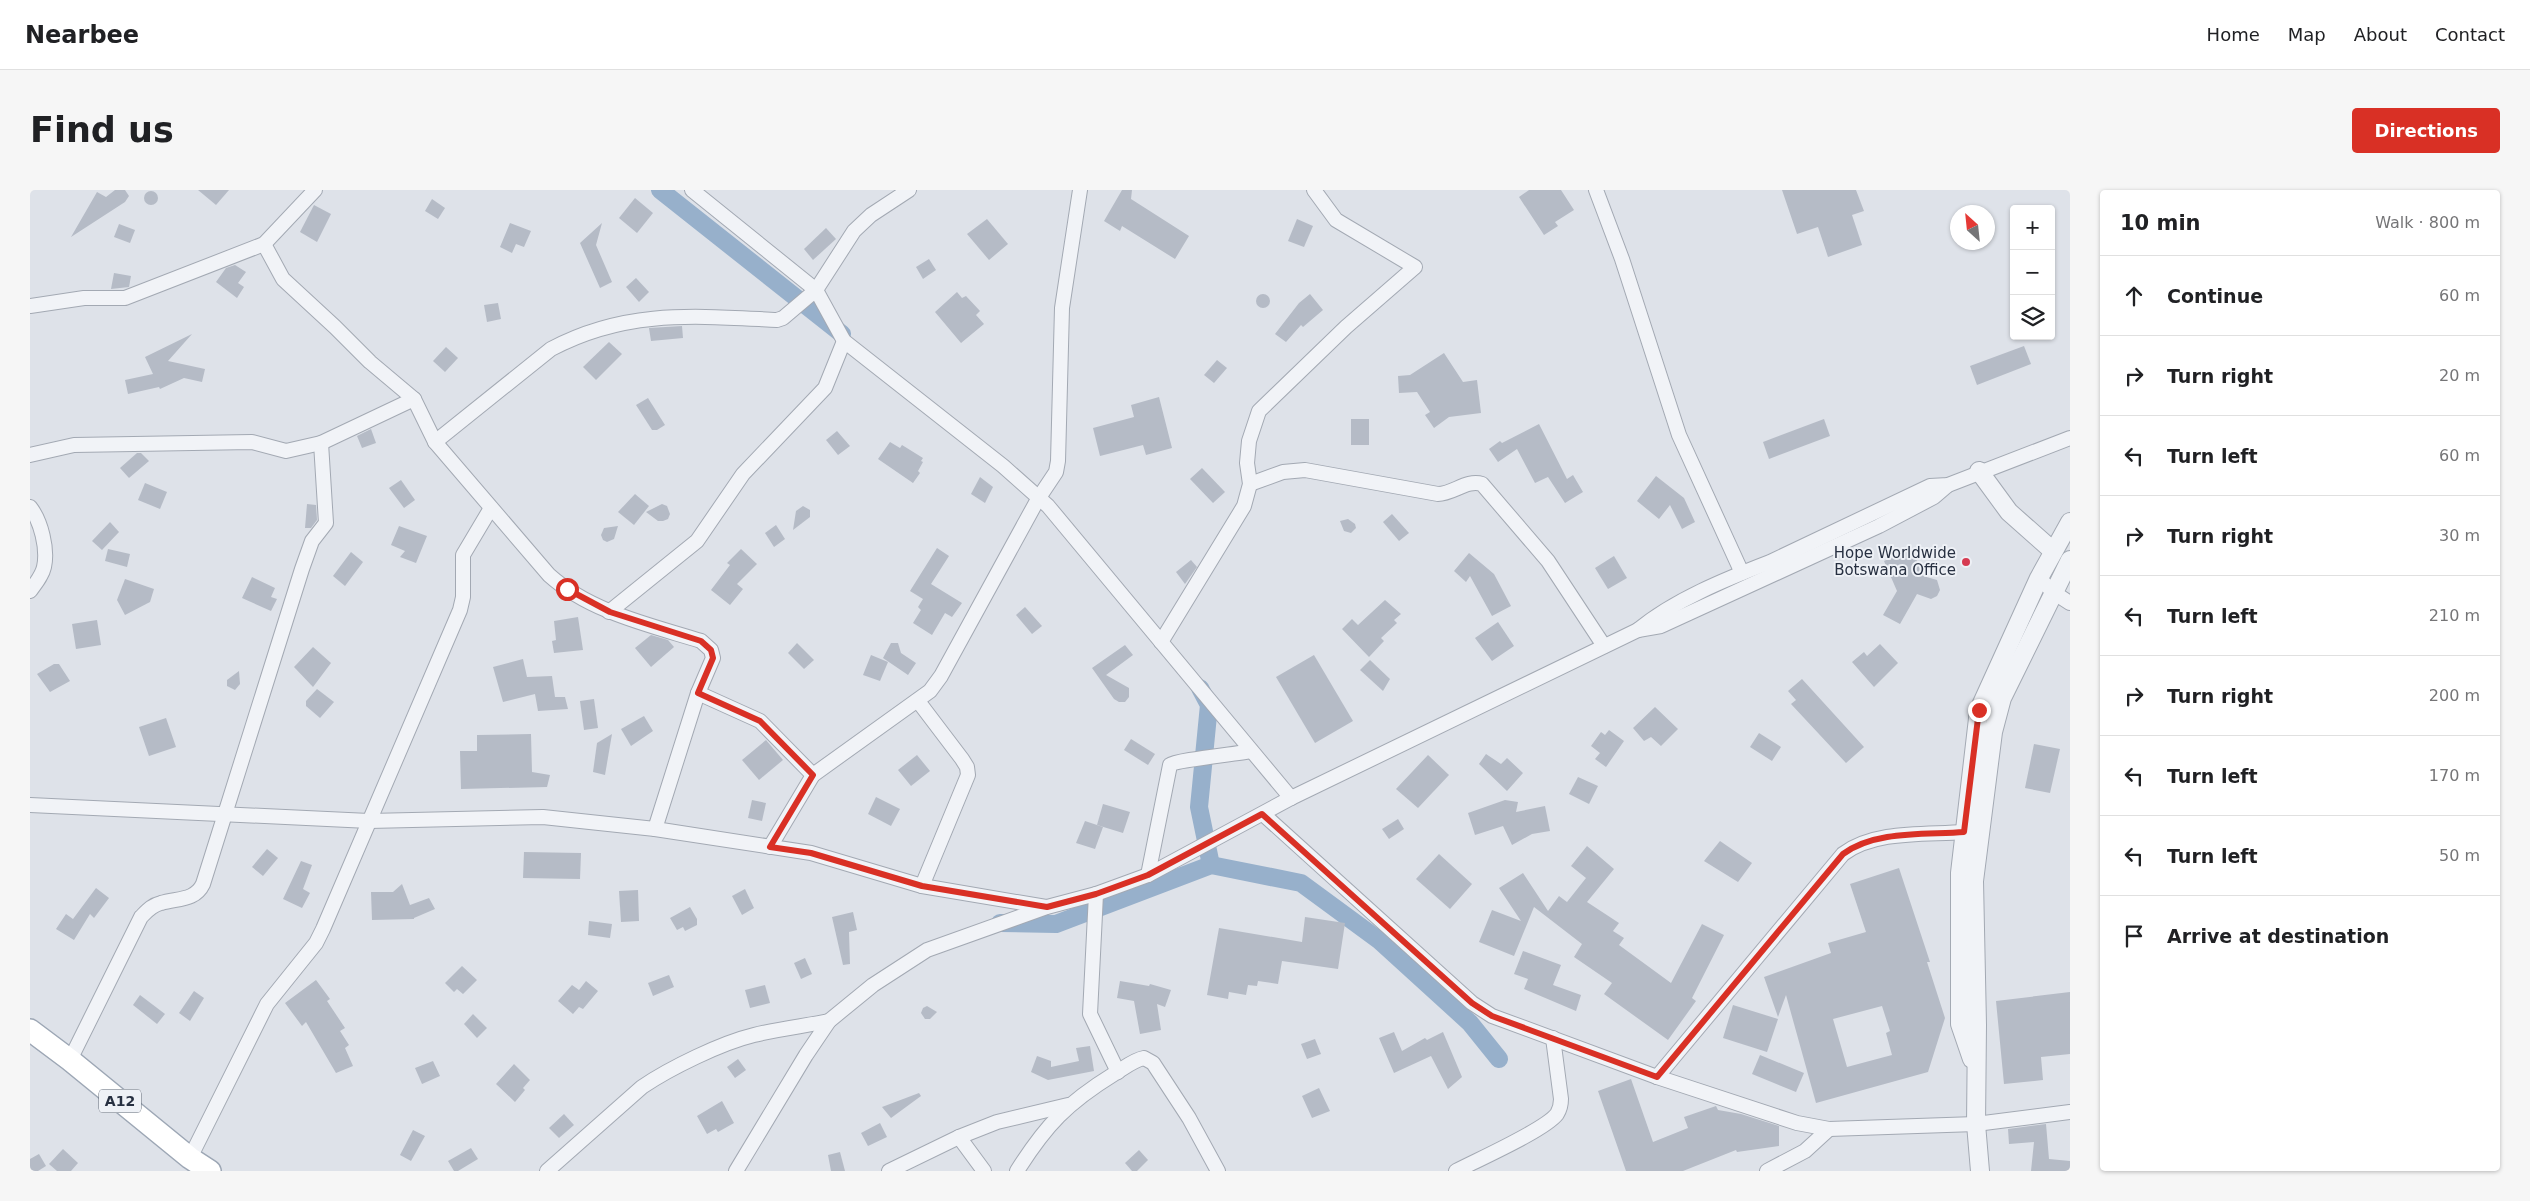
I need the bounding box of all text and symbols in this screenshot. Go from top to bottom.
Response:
text: Nearbee [25,21,139,49]
text: Home [2207,24,2260,45]
text: Map [2288,24,2326,45]
text: About [2354,24,2407,45]
text: Contact [2435,24,2505,45]
button: Directions [2352,108,2500,153]
text: Find us [30,110,174,150]
north arrow [1950,205,1995,250]
map controls [2010,205,2055,340]
button: + [2010,205,2055,250]
text: 10 min [2120,211,2201,235]
text: Walk · 800 m [2375,213,2480,232]
button: − [2010,250,2055,295]
icon: ahead [2120,282,2148,310]
text: Continue [2167,285,2263,307]
text: 60 m [2439,286,2480,305]
button: layers [2010,295,2055,340]
icon: right [2120,362,2148,390]
text: Turn right [2167,365,2273,387]
text: 20 m [2439,366,2480,385]
icon: left [2120,442,2148,470]
text: Turn left [2167,445,2258,467]
text: 60 m [2439,446,2480,465]
icon: right [2120,522,2148,550]
text: Turn right [2167,525,2273,547]
text: 30 m [2439,526,2480,545]
place label: Hope Worldwide Botswana Office [1834,544,1956,579]
marker: Hope Worldwide Botswana Office [1960,556,1972,568]
route start [556,578,579,601]
icon: left [2120,602,2148,630]
text: Turn left [2167,605,2258,627]
text: 210 m [2429,606,2480,625]
icon: right [2120,682,2148,710]
text: Turn right [2167,685,2273,707]
text: 200 m [2429,686,2480,705]
route end [1968,699,1991,722]
icon: left [2120,762,2148,790]
text: Turn left [2167,765,2258,787]
text: 170 m [2429,766,2480,785]
icon: left [2120,842,2148,870]
text: Turn left [2167,845,2258,867]
text: 50 m [2439,846,2480,865]
icon: arrive [2120,922,2148,950]
text: Arrive at destination [2167,925,2389,947]
road number: A12 [99,1089,141,1112]

